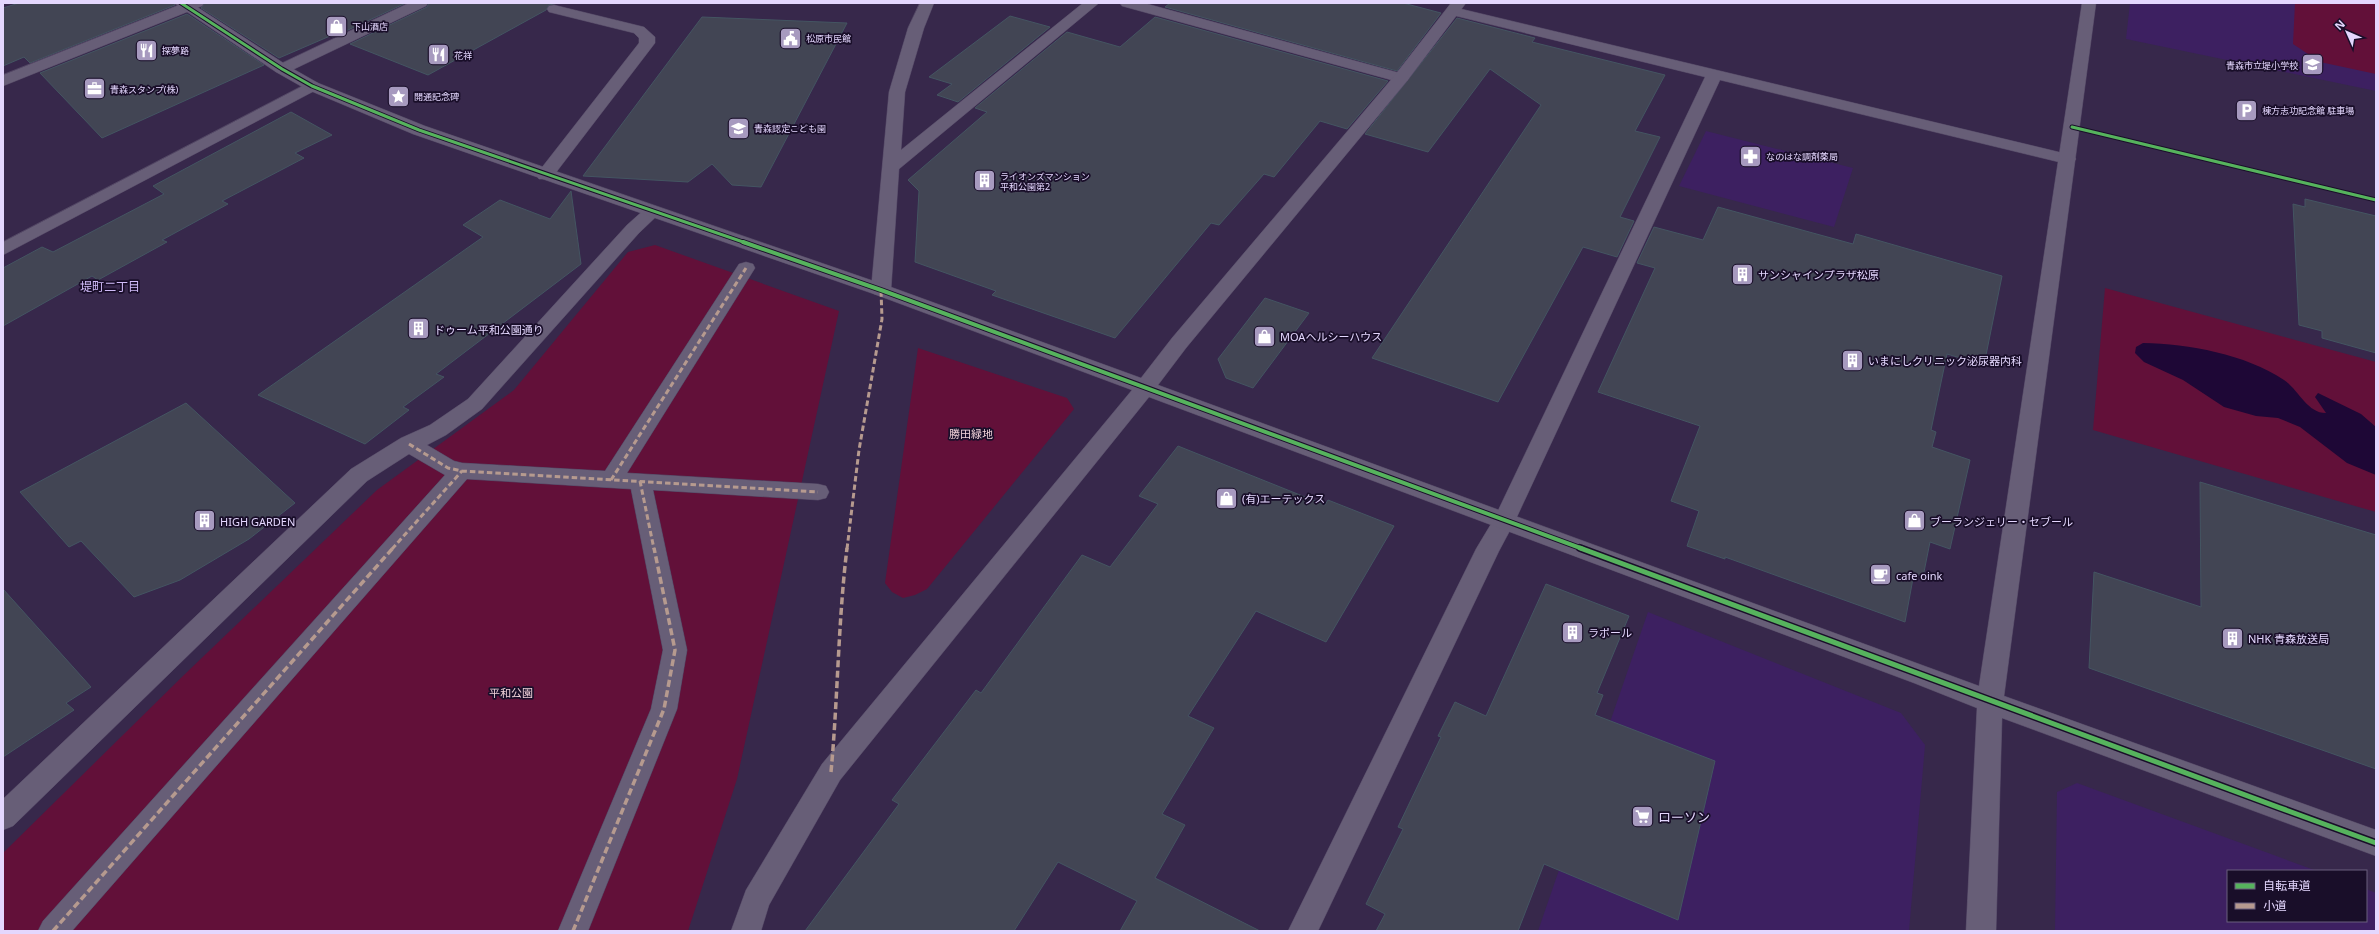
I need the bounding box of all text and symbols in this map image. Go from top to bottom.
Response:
north arrow [2327,12,2367,52]
shop icon: 下山酒店 [323,13,349,39]
text: N [2331,16,2348,33]
place label: 下山酒店 [352,20,388,33]
public building icon: 松原市民館 [778,25,804,51]
place label: 松原市民館 [806,32,851,45]
restaurant icon: 探夢路 [134,37,160,63]
restaurant icon: 花祥 [425,42,451,68]
place label: 探夢路 [162,44,189,57]
place label: 花祥 [454,49,472,62]
school or university icon: 青森市立堤小学校 [2300,52,2326,78]
place label: 青森市立堤小学校 [2226,59,2298,72]
office icon: 青森スタンプ(株) [82,76,108,102]
place label: 青森スタンプ(株) [110,83,178,96]
place icon: 開通記念碑 [386,83,412,109]
place label: 開通記念碑 [414,90,459,103]
parking icon: 棟方志功記念館 駐車場 [2233,97,2259,123]
place label: 棟方志功記念館 駐車場 [2262,104,2354,117]
school or university icon: 青森認定こども園 [725,115,751,141]
place label: 青森認定こども園 [754,122,826,135]
pharmacy icon: なのはな調剤薬局 [1738,143,1764,169]
place label: なのはな調剤薬局 [1766,150,1838,163]
building icon: ライオンズマンション 平和公園第2 [972,168,998,194]
place label: ライオンズマンション 平和公園第2 [1000,170,1090,193]
building icon: サンシャインプラザ松原 [1730,261,1756,287]
place label: サンシャインプラザ松原 [1758,267,1879,282]
district label: 堤町二丁目 [80,278,140,295]
building icon: ドゥーム平和公園通り [405,316,431,342]
place label: ドゥーム平和公園通り [434,322,544,337]
shop icon: MOAヘルシーハウス [1251,323,1277,349]
place label: MOAヘルシーハウス [1280,329,1382,344]
building icon: いまにしクリニック泌尿器内科 [1839,347,1865,373]
place label: いまにしクリニック泌尿器内科 [1868,353,2022,368]
park label: 勝田緑地 [949,426,993,441]
shop icon: (有)エーテックス [1213,485,1239,511]
place label: (有)エーテックス [1242,491,1325,506]
building icon: HIGH GARDEN [192,508,218,534]
shop icon: ブーランジェリー・セブール [1901,508,1927,534]
place label: HIGH GARDEN [220,514,295,529]
place label: ブーランジェリー・セブール [1930,514,2073,529]
cafe icon: cafe oink [1867,562,1893,588]
place label: cafe oink [1896,568,1943,583]
building icon: ラポール [1560,619,1586,645]
place label: ラポール [1588,625,1632,640]
building icon: NHK 青森放送局 [2220,625,2246,651]
place label: NHK 青森放送局 [2248,631,2329,646]
park label: 平和公園 [489,685,533,700]
supermarket icon: ローソン [1629,804,1655,830]
place label: ローソン [1658,808,1710,826]
legend [2227,870,2367,922]
text: 自転車道 [2263,877,2311,894]
text: 小道 [2263,897,2287,914]

